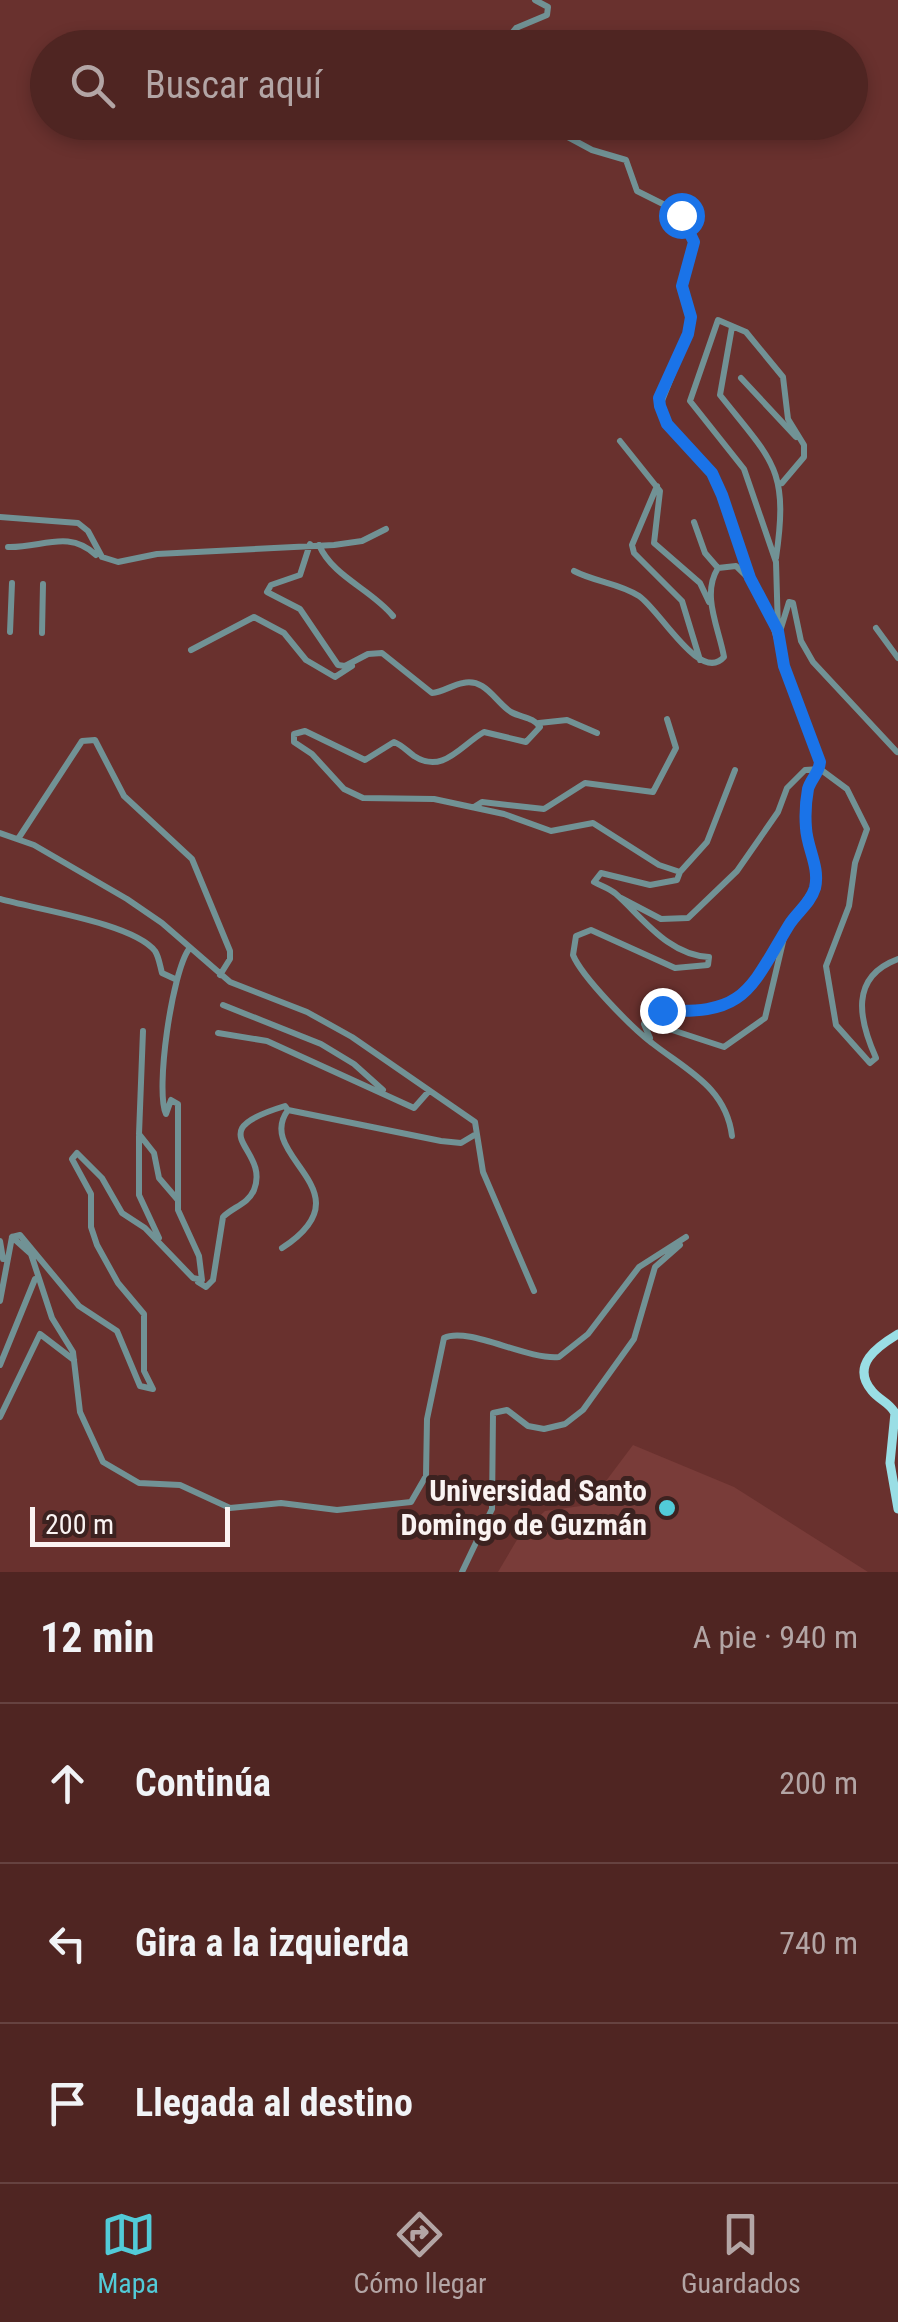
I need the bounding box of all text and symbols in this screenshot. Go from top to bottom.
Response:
search box [30,30,868,140]
icon: search [65,58,120,113]
text: Buscar aquí [145,63,322,107]
route start [659,193,705,239]
route end [640,988,686,1034]
place label: Universidad Santo Domingo de Guzmán [400,1473,647,1542]
marker: Universidad Santo Domingo de Guzmán [656,1497,678,1519]
scale bar [30,1502,230,1546]
text: 200 m [45,1508,114,1541]
text: 12 min [40,1613,155,1662]
text: A pie · 940 m [693,1618,858,1656]
icon: ahead [40,1756,95,1811]
text: Continúa [135,1761,271,1805]
text: 200 m [779,1764,858,1802]
icon: left [40,1916,95,1971]
text: Gira a la izquierda [135,1921,409,1965]
text: 740 m [779,1924,858,1962]
icon: arrive [40,2076,95,2131]
text: Llegada al destino [135,2081,413,2125]
tab: Mapa [97,2207,159,2300]
tab: Cómo llegar [353,2207,487,2300]
tab: Guardados [681,2207,801,2300]

